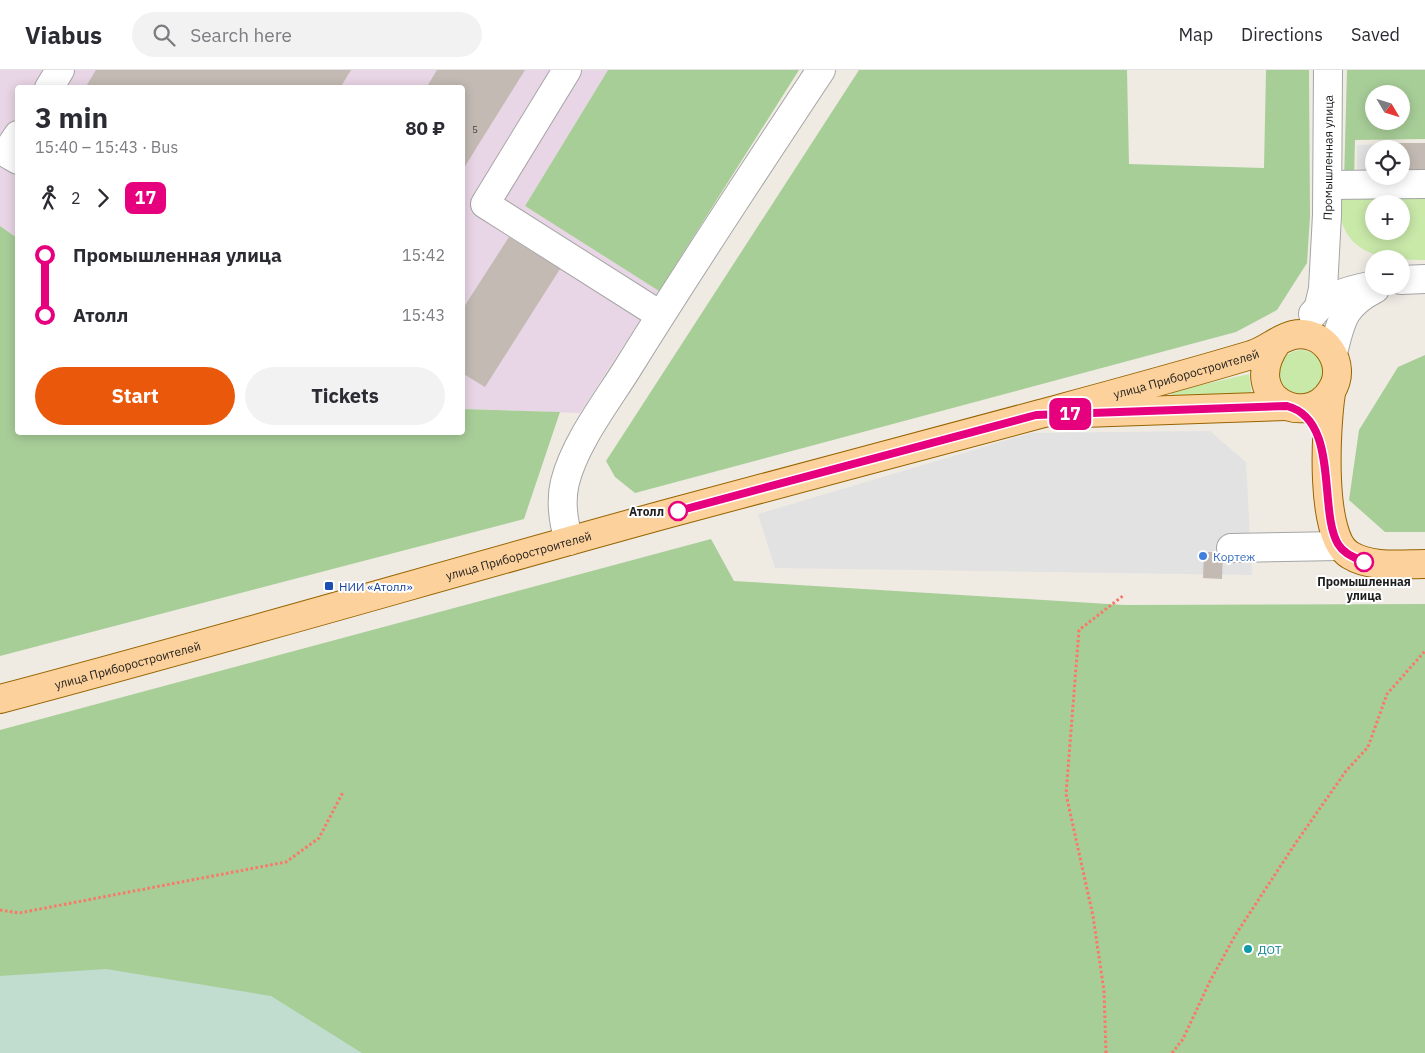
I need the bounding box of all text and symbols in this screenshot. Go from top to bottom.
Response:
search box [132,12,482,57]
text: Viabus [25,19,102,51]
icon: search [150,21,178,49]
text: Search here [190,23,292,47]
text: Map [1178,23,1213,46]
text: Directions [1241,23,1323,46]
text: Saved [1351,23,1400,46]
north arrow [1365,85,1410,130]
map controls [1365,85,1410,295]
street label: Промышленная улица [1319,94,1335,221]
text: 3 min [35,99,108,136]
text: 80 ₽ [405,116,445,140]
house number: 5 [472,123,478,136]
text: 15:40 – 15:43 · Bus [35,137,178,157]
button: locate [1365,140,1410,185]
icon: walk [35,184,63,212]
icon: forward [89,184,117,212]
text: 17 [135,186,156,209]
text: 2 [71,188,81,208]
button: + [1365,195,1410,240]
text: Промышленная улица [73,243,282,267]
text: 15:42 [402,245,445,265]
button: − [1365,250,1410,295]
text: Атолл [73,303,128,327]
text: 15:43 [402,305,445,325]
street label: улица Приборостроителей [1112,345,1261,401]
button: Start [35,367,235,425]
button: Tickets [245,367,445,425]
line badge: 17 [1048,398,1092,430]
text: 17 [1059,402,1081,425]
marker: Атолл [668,501,688,521]
place label: Атолл [629,504,664,519]
street label: улица Приборостроителей [444,528,593,583]
place label: Кортеж [1213,549,1255,564]
marker: Кортеж [1197,550,1209,562]
marker: Промышленная улица [1354,552,1374,572]
place label: Промышленная улица [1317,574,1411,603]
place label: НИИ «Атолл» [339,579,413,594]
marker: НИИ «Атолл» [323,580,335,592]
street label: улица Приборостроителей [53,637,202,692]
place label: ДОТ [1258,942,1282,957]
marker: ДОТ [1242,943,1254,955]

